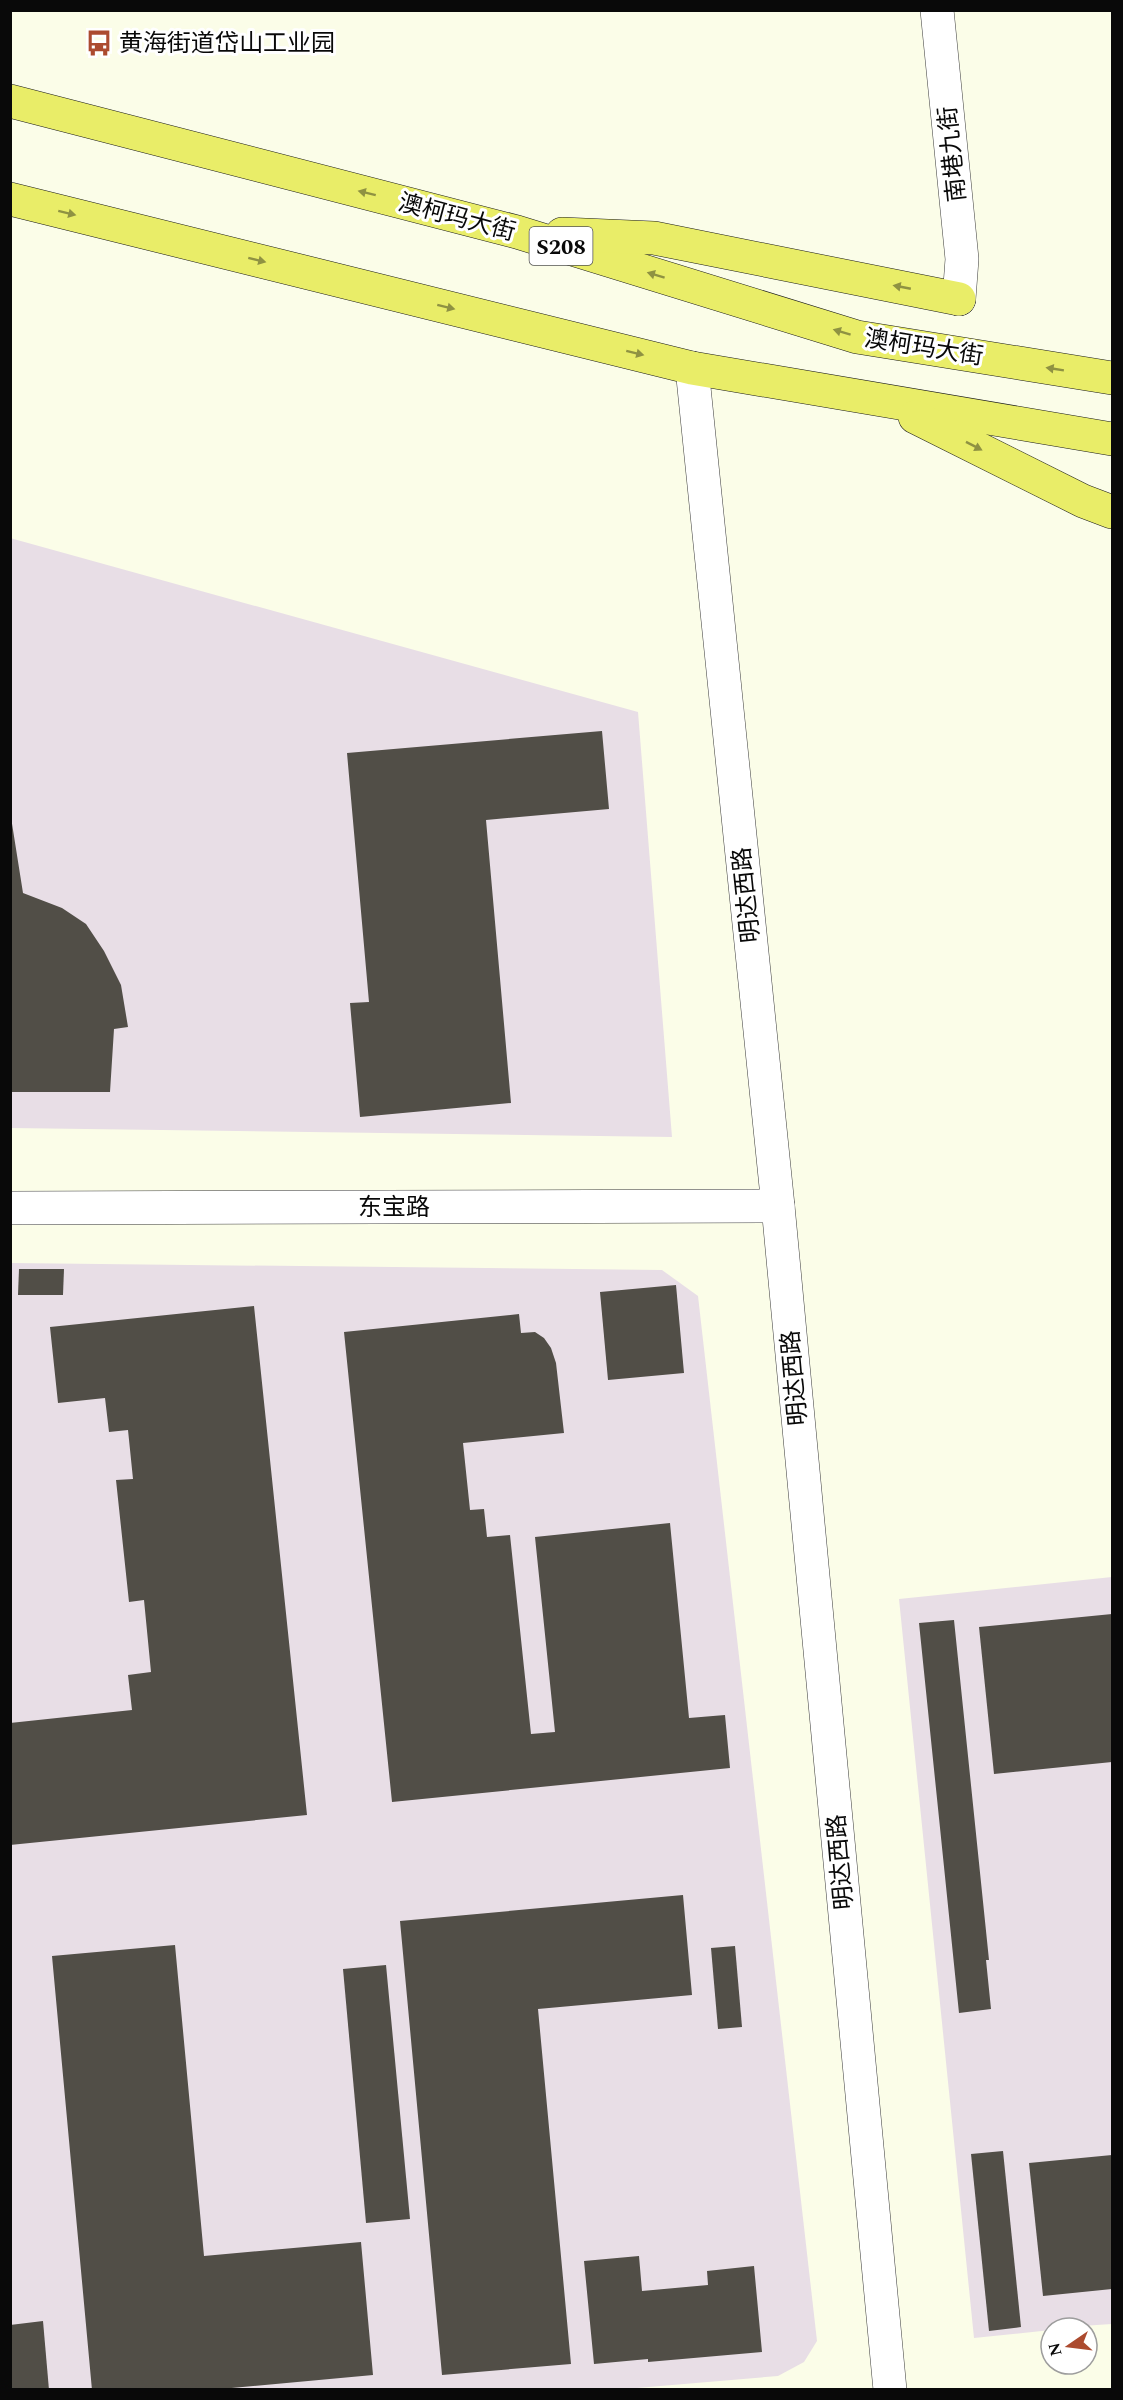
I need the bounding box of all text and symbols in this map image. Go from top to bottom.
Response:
place label: 黄海街道岱山工业园 [119,26,335,62]
bus stop icon: 黄海街道岱山工业园 [84,28,114,58]
street label: 南塂九街 [930,104,976,204]
street label: 澳柯玛大街 [394,185,519,251]
one-way arrow [358,188,376,198]
one-way arrow [58,209,76,219]
road number: S208 [530,227,592,265]
one-way arrow [247,255,266,265]
one-way arrow [647,270,665,279]
one-way arrow [892,282,911,291]
one-way arrow [437,302,455,312]
street label: 澳柯玛大街 [862,321,986,375]
one-way arrow [833,327,851,336]
one-way arrow [626,349,644,359]
one-way arrow [1045,364,1064,373]
one-way arrow [966,441,983,451]
street label: 明达西路 [724,845,770,945]
street label: 东宝路 [358,1190,430,1226]
street label: 明达西路 [773,1329,817,1427]
street label: 明达西路 [819,1813,863,1911]
north arrow [1039,2316,1099,2376]
text: N [1042,2340,1069,2359]

